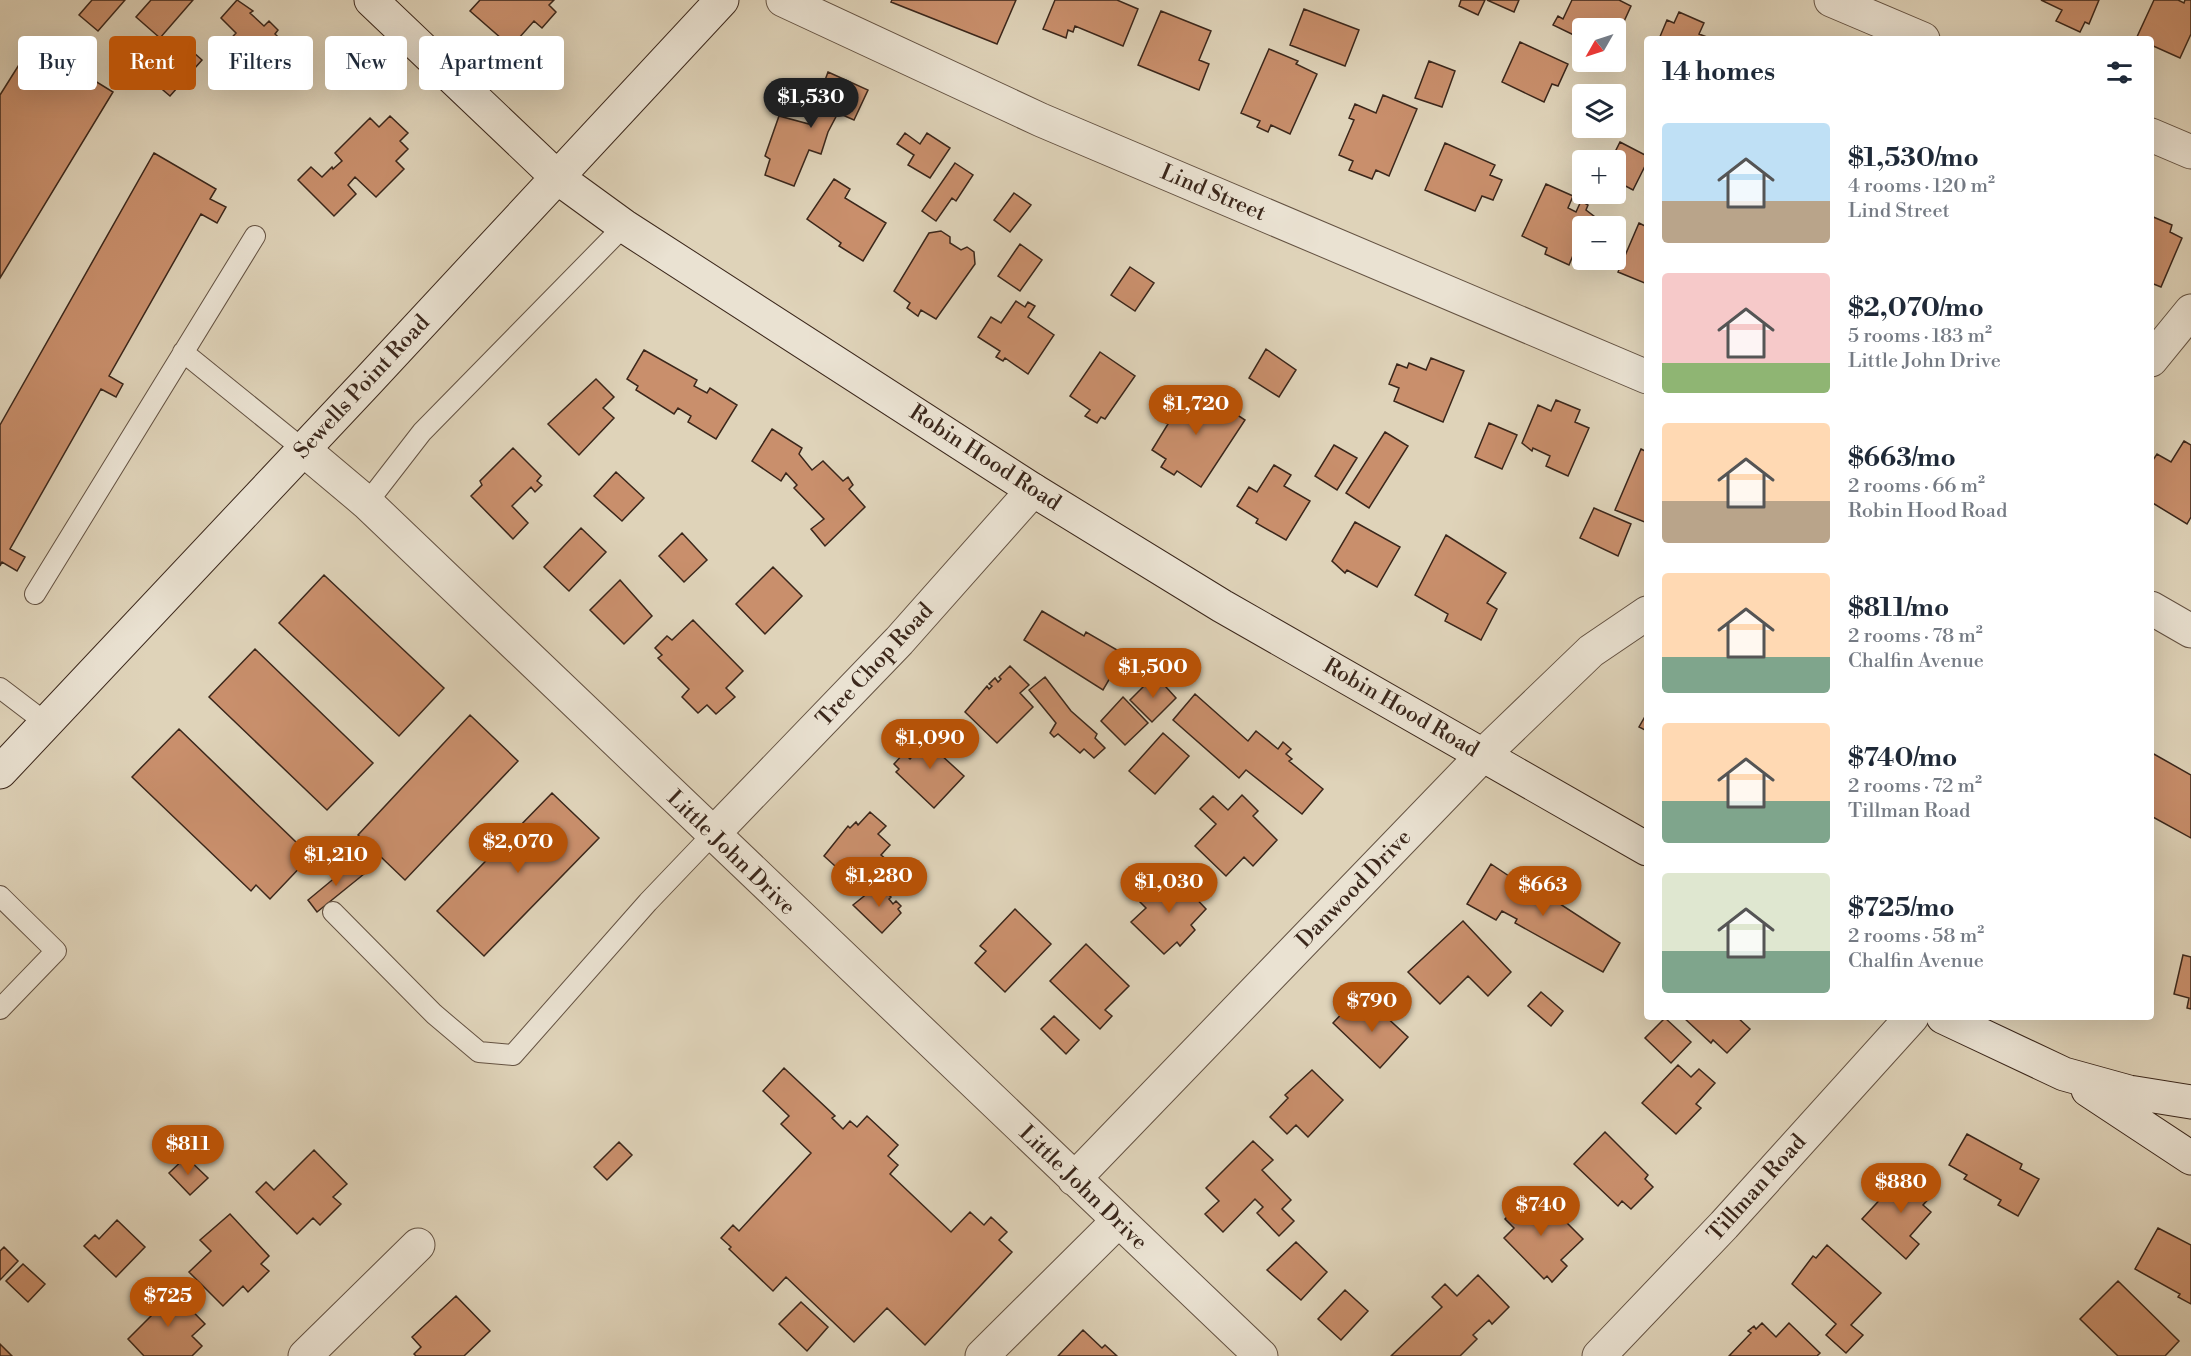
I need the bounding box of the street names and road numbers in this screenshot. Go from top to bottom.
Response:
street label: Lind Street [1156,159,1270,227]
street label: Sewells Point Road [288,309,436,464]
street label: Robin Hood Road [904,399,1066,517]
street label: Tree Chop Road [811,597,940,733]
street label: Robin Hood Road [1318,653,1484,764]
street label: Little John Drive [661,785,801,921]
street label: Danwood Drive [1291,824,1417,954]
street label: Little John Drive [1013,1120,1153,1256]
street label: Tillman Road [1702,1129,1812,1247]

